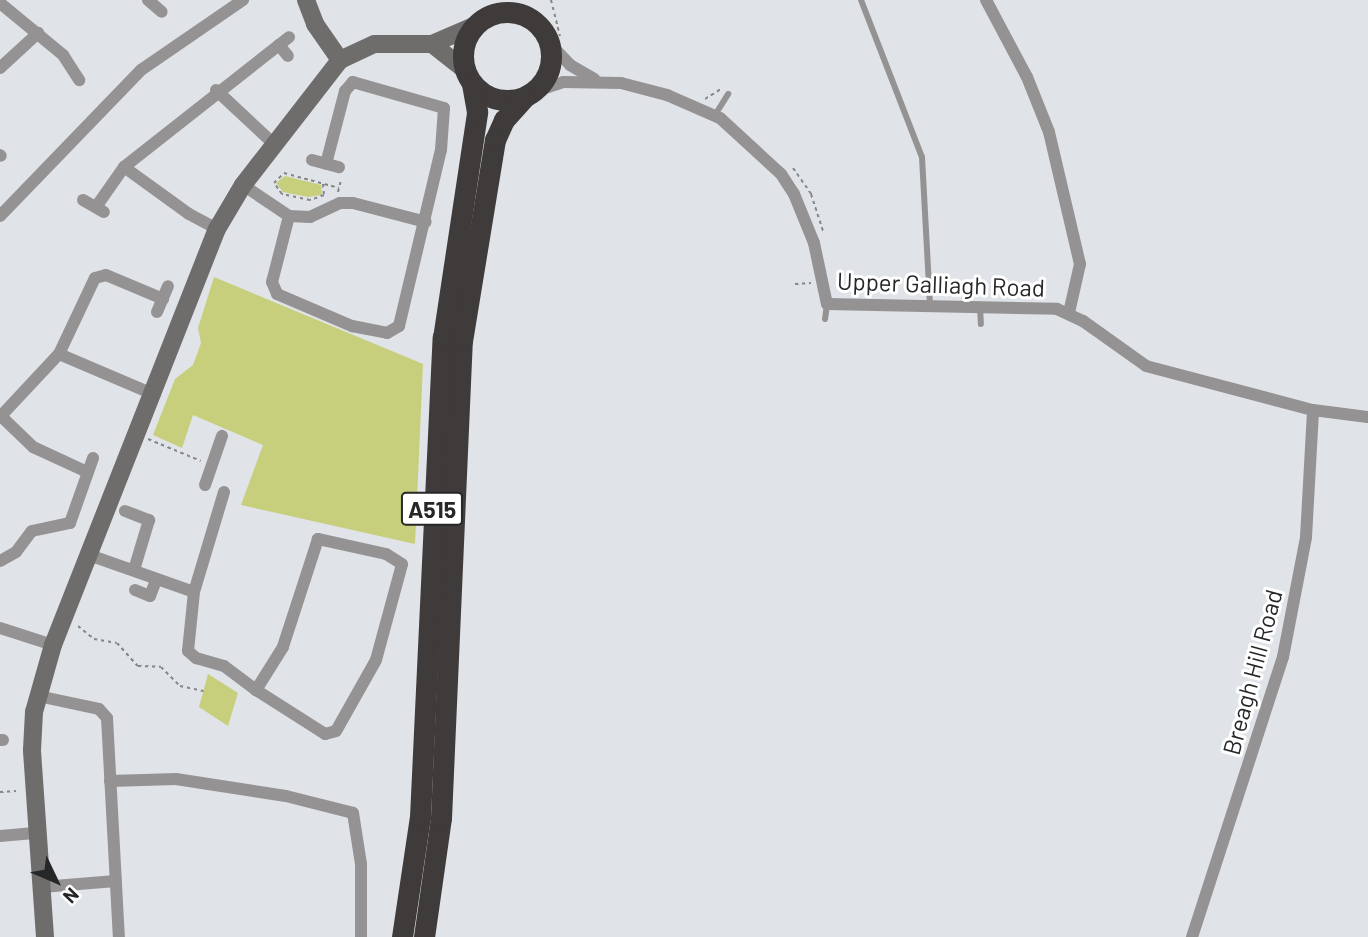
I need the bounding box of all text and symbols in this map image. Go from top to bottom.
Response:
street label: Upper Galliagh Road [837,266,1045,302]
road number: A515 [400,489,464,528]
street label: Breagh Hill Road [1216,586,1288,758]
north arrow [21,846,91,916]
text: N [59,883,84,908]

